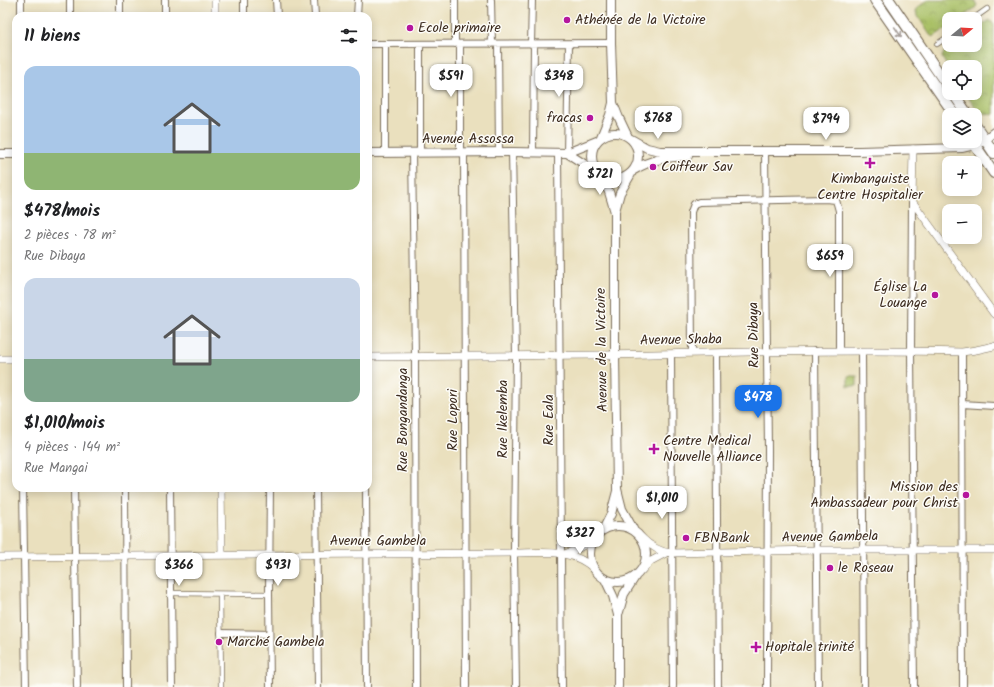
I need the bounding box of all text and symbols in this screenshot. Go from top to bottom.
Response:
place label: Athénée de la Victoire [575,9,706,31]
north arrow [942,12,982,52]
map controls [942,12,982,244]
marker: Athénée de la Victoire [562,15,572,25]
place label: Ecole primaire [418,17,501,39]
text: 11 biens [24,23,81,50]
marker: Ecole primaire [405,23,415,33]
icon: filters [338,25,360,47]
one-way arrow [894,26,902,38]
button: locate [942,60,982,100]
pin: $591 [427,64,475,98]
pin: $348 [535,64,583,98]
text: $591 [439,66,463,87]
text: $348 [544,66,574,87]
icon: home [156,92,228,164]
pin: $768 [634,106,682,140]
place label: fracas [547,107,582,129]
pin: $794 [802,107,850,141]
text: $768 [644,108,672,129]
button: layers [942,108,982,148]
text: $794 [812,109,840,130]
marker: fracas [585,113,595,123]
street label: Avenue Assossa [422,128,514,150]
place label: Coiffeur Sav [661,156,733,178]
button: + [942,156,982,196]
marker: Kimbanguiste Centre Hospitalier [864,157,876,169]
pin: $721 [576,162,624,196]
marker: Coiffeur Sav [648,162,658,172]
text: $721 [587,164,613,185]
place label: Kimbanguiste Centre Hospitalier [817,168,924,206]
text: $478/mois [24,198,100,225]
button: − [942,204,982,244]
text: 2 pièces · 78 m² [24,225,116,246]
pin: $659 [806,244,854,278]
text: Rue Dibaya [24,246,86,267]
text: $659 [816,246,844,267]
place label: Église La Louange [873,276,928,314]
street label: Avenue de la Victoire [590,287,614,412]
marker: Église La Louange [930,290,940,300]
street label: Rue Dibaya [742,302,766,368]
icon: home [156,304,228,376]
street label: Avenue Shaba [640,328,722,352]
street label: Rue Bongandanga [392,368,414,472]
street label: Rue Ikelemba [492,380,514,458]
pin: $478 [734,385,782,419]
text: $478 [744,387,772,408]
street label: Rue Lopori [442,388,464,451]
street label: Rue Eala [538,394,560,446]
text: $1,010/mois [24,410,105,437]
place label: Centre Medical Nouvelle Alliance [663,430,762,468]
text: 4 pièces · 144 m² [24,437,120,458]
marker: Centre Medical Nouvelle Alliance [648,443,660,455]
text: Rue Mangai [24,458,88,479]
place label: Mission des Ambassadeur pour Christ [810,476,959,514]
pin: $1,010 [629,486,695,520]
text: $1,010 [646,488,678,509]
marker: Mission des Ambassadeur pour Christ [961,490,971,500]
pin: $327 [556,521,604,555]
text: $327 [566,523,594,544]
street label: Avenue Gambela [781,525,879,549]
place label: FBNBank [694,527,750,549]
street label: Avenue Gambela [330,530,426,552]
marker: FBNBank [681,533,691,543]
pin: $366 [155,553,203,587]
pin: $931 [254,553,302,587]
text: $366 [165,555,193,576]
text: $931 [265,555,291,576]
place label: le Roseau [838,557,894,579]
marker: le Roseau [825,563,835,573]
place label: Marché Gambela [227,631,325,653]
place label: Hopitale trinité [765,636,855,658]
marker: Marché Gambela [214,637,224,647]
marker: Hopitale trinité [750,641,762,653]

